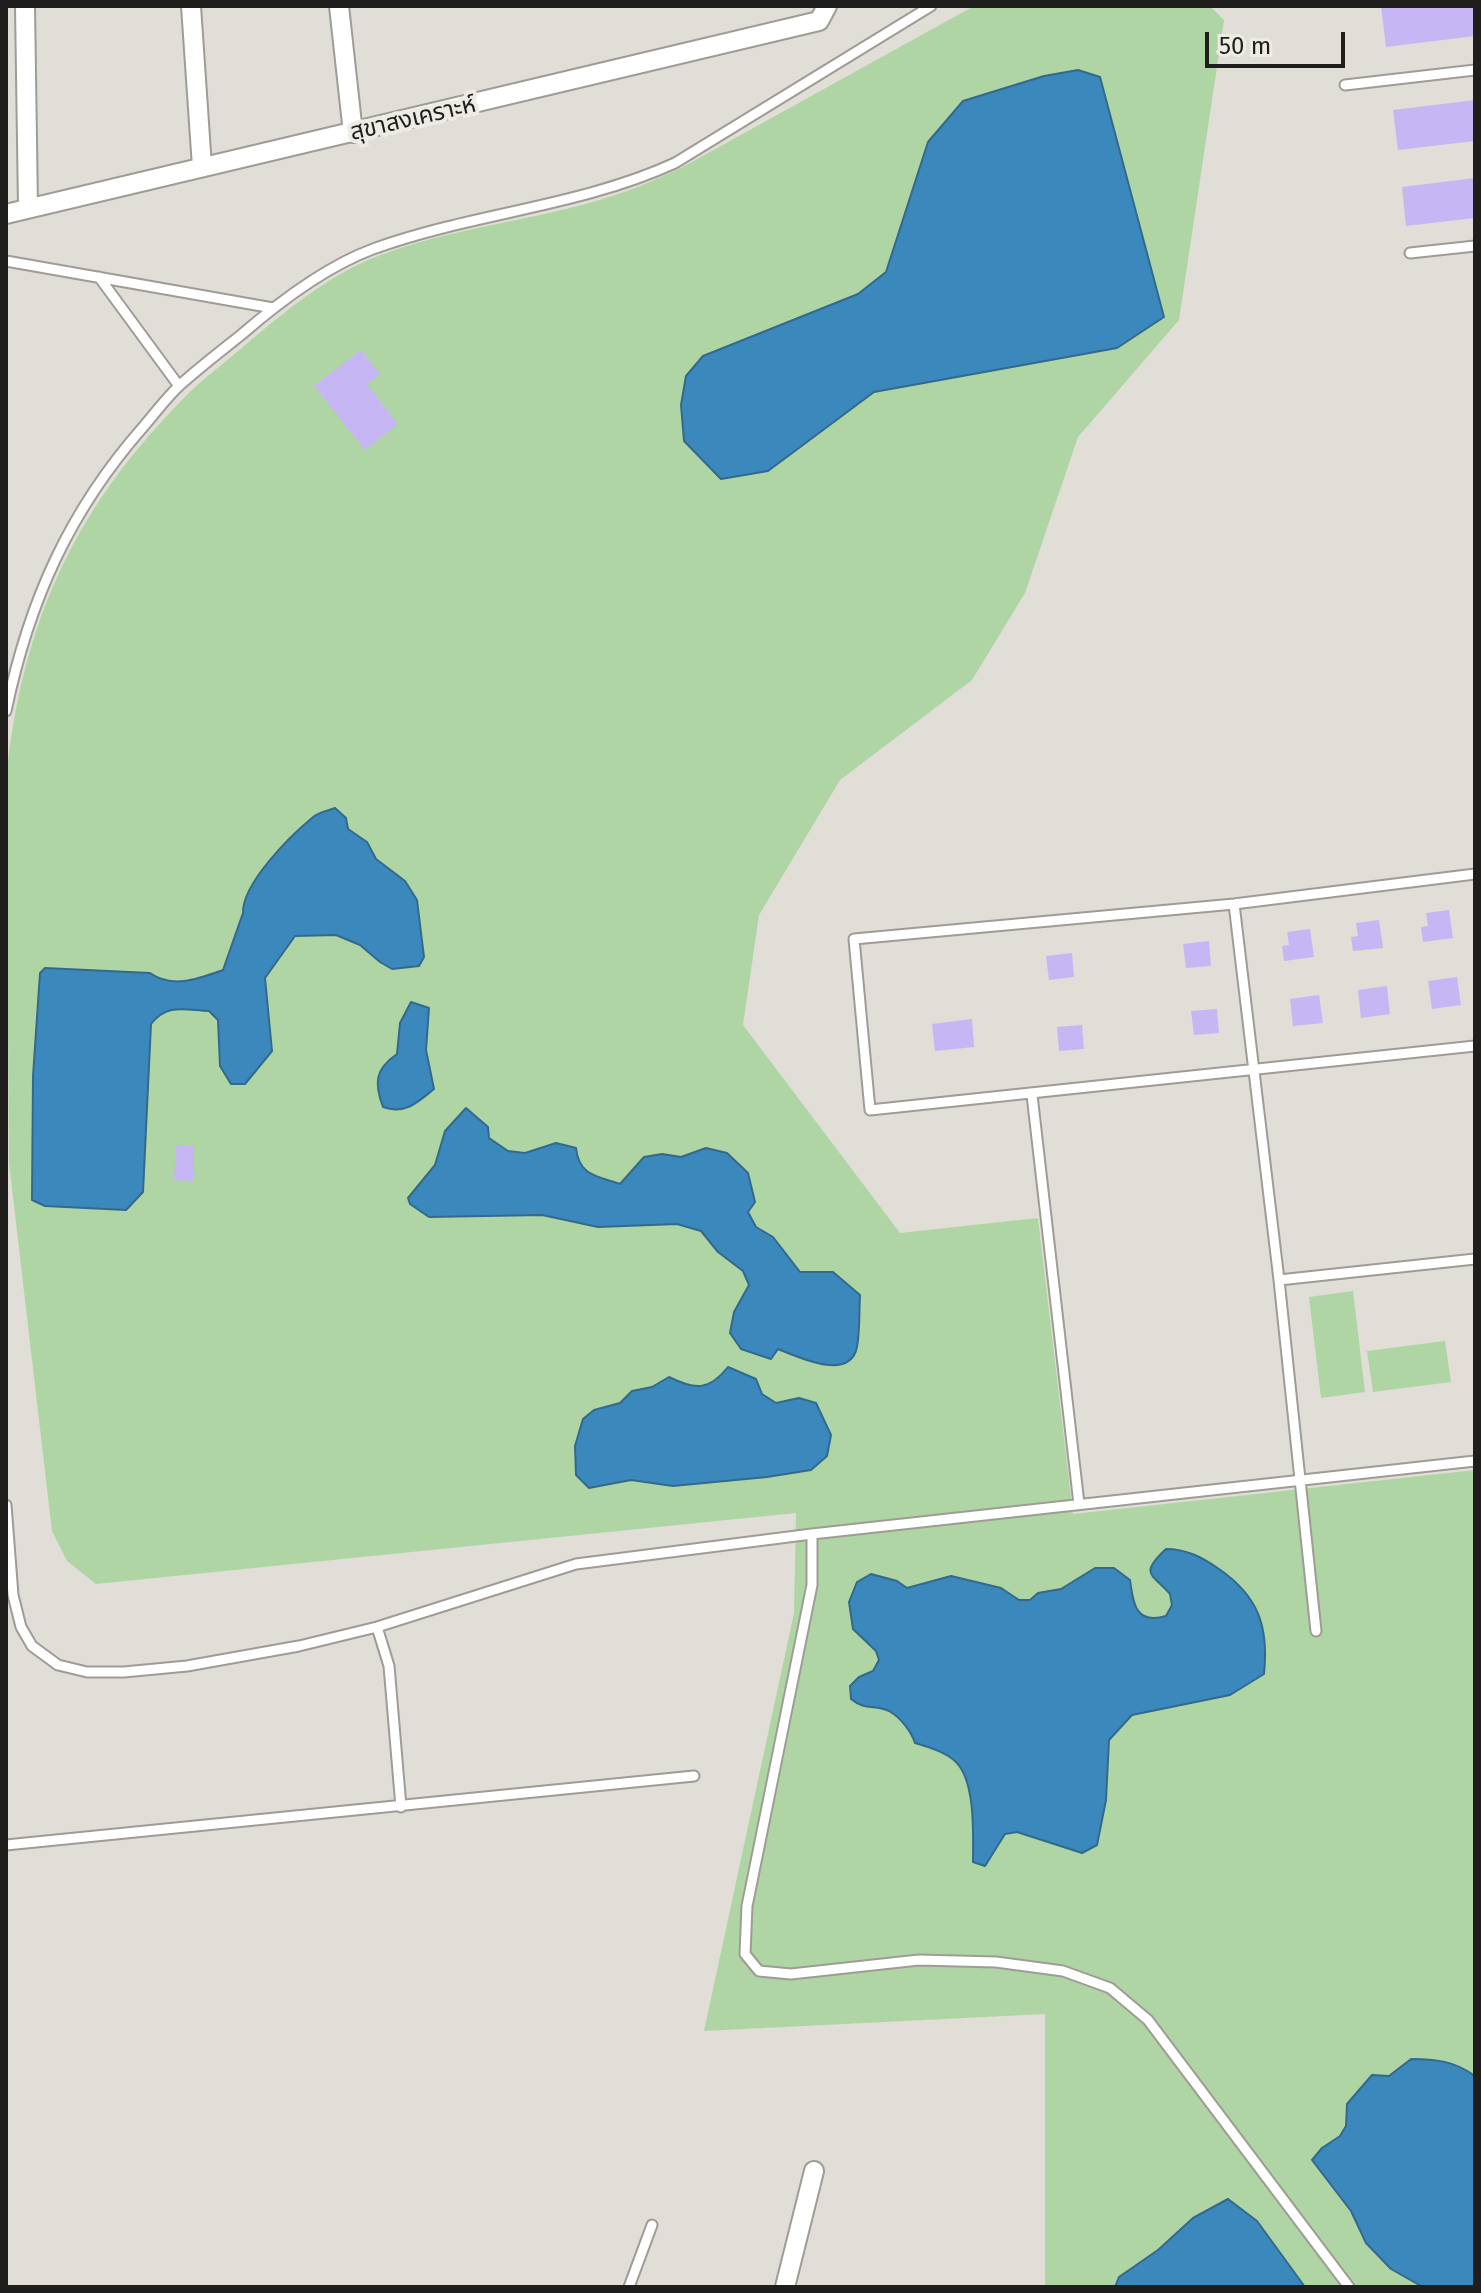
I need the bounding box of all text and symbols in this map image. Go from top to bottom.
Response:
scale bar [1209,16,1349,66]
text: 50 m [1219,32,1271,60]
street label: สุขาสงเคราะห์ [347,91,479,147]

